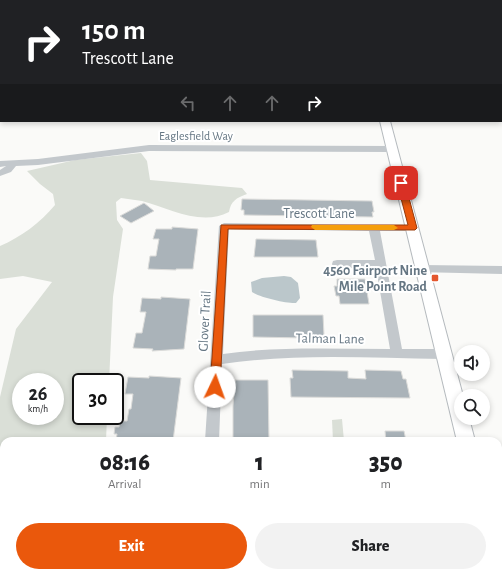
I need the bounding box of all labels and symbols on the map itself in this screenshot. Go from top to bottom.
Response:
street label: Eaglesfield Way [159,130,233,143]
pin [384,166,418,200]
street label: Trescott Lane [283,207,355,221]
place label: 4560 Fairport Nine Mile Point Road [323,264,428,294]
marker: 4560 Fairport Nine Mile Point Road [430,273,440,283]
street label: Glover Trail [196,290,214,352]
street label: Talman Lane [295,331,364,347]
position arrow [194,366,236,408]
speed limit sign: 30 [72,373,124,425]

